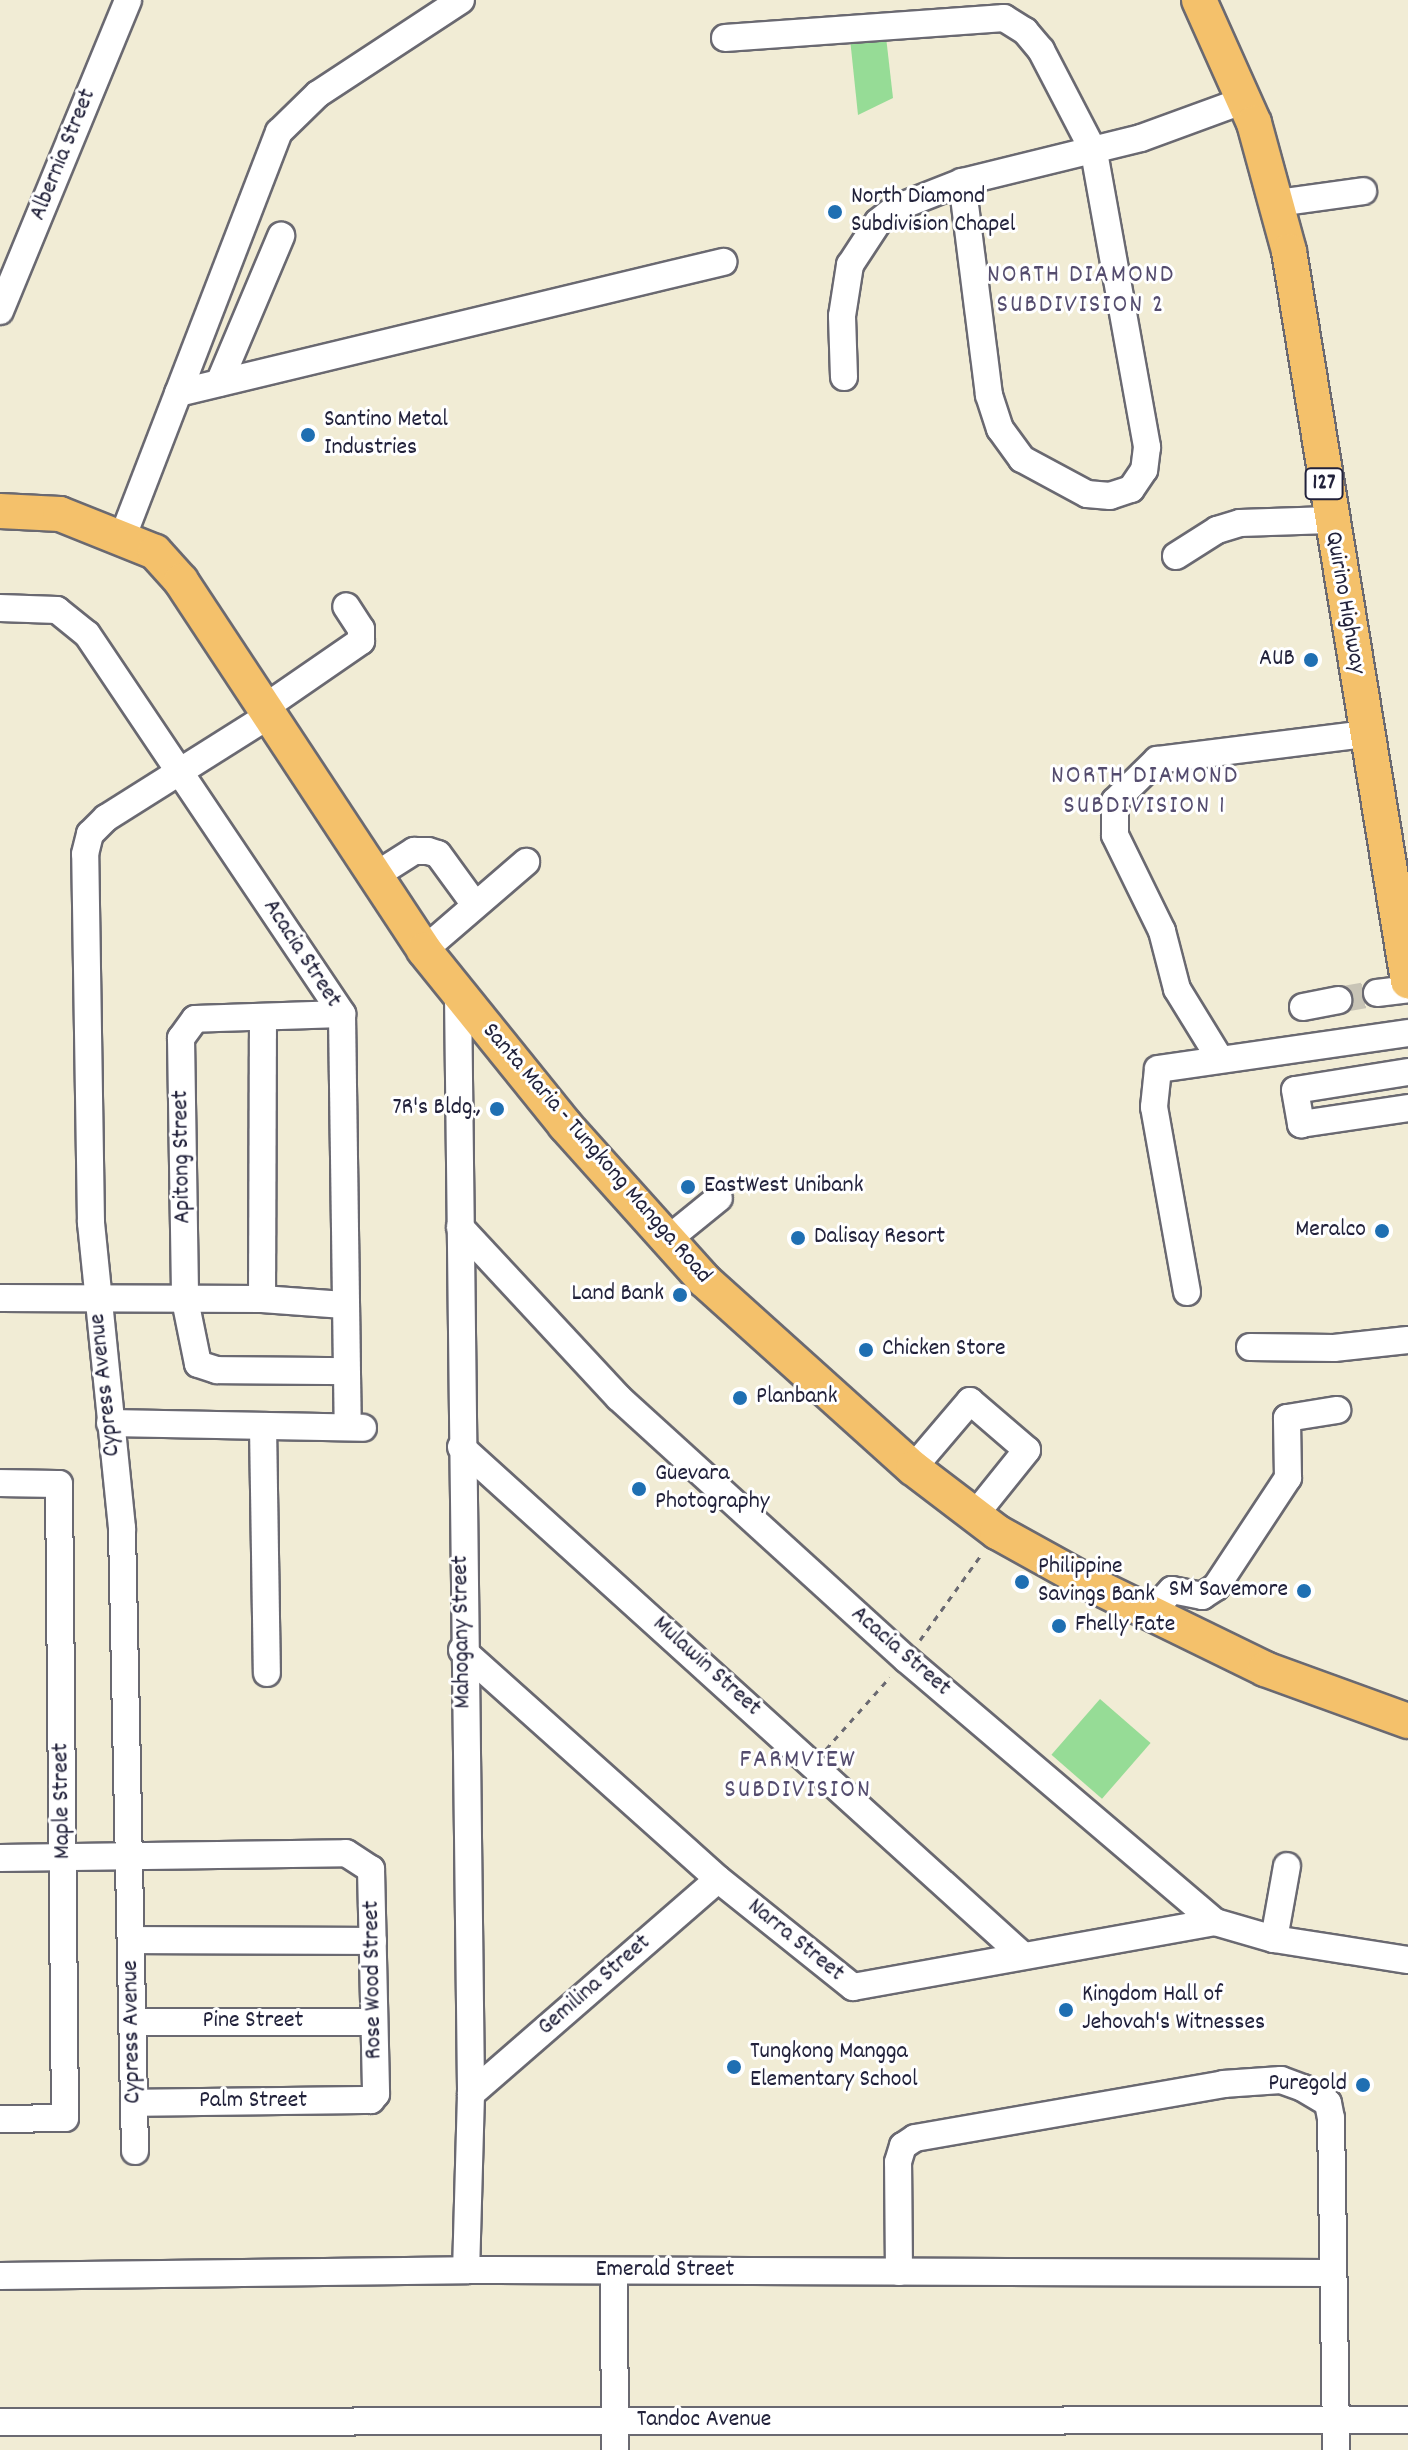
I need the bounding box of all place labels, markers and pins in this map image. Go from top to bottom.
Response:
place label: North Diamond Subdivision Chapel [851,184,1016,240]
marker: North Diamond Subdivision Chapel [826,203,844,221]
place label: Santino Metal Industries [324,407,448,463]
marker: Santino Metal Industries [299,426,317,444]
place label: AUB [1259,646,1295,674]
marker: AUB [1302,651,1320,669]
place label: 7R's Bldg., [392,1095,481,1123]
marker: 7R's Bldg., [488,1100,506,1118]
place label: EastWest Unibank [704,1173,864,1201]
marker: EastWest Unibank [679,1178,697,1196]
place label: Meralco [1295,1217,1366,1245]
marker: Meralco [1373,1222,1391,1240]
place label: Dalisay Resort [814,1224,945,1252]
marker: Dalisay Resort [789,1229,807,1247]
place label: Land Bank [572,1281,664,1309]
marker: Land Bank [671,1286,689,1304]
place label: Chicken Store [882,1336,1005,1364]
marker: Chicken Store [857,1341,875,1359]
place label: Planbank [756,1384,838,1412]
marker: Planbank [731,1389,749,1407]
place label: Guevara Photography [655,1461,770,1517]
marker: Guevara Photography [630,1480,648,1498]
place label: Philippine Savings Bank [1038,1554,1155,1610]
marker: Philippine Savings Bank [1013,1573,1031,1591]
place label: SM Savemore [1169,1577,1288,1605]
marker: SM Savemore [1295,1582,1313,1600]
place label: Fhelly Fate [1075,1612,1175,1640]
marker: Fhelly Fate [1050,1617,1068,1635]
place label: Kingdom Hall of Jehovah's Witnesses [1082,1982,1265,2038]
marker: Kingdom Hall of Jehovah's Witnesses [1057,2001,1075,2019]
place label: Tungkong Mangga Elementary School [750,2039,918,2095]
marker: Tungkong Mangga Elementary School [725,2058,743,2076]
place label: Puregold [1268,2071,1347,2099]
marker: Puregold [1354,2076,1372,2094]

